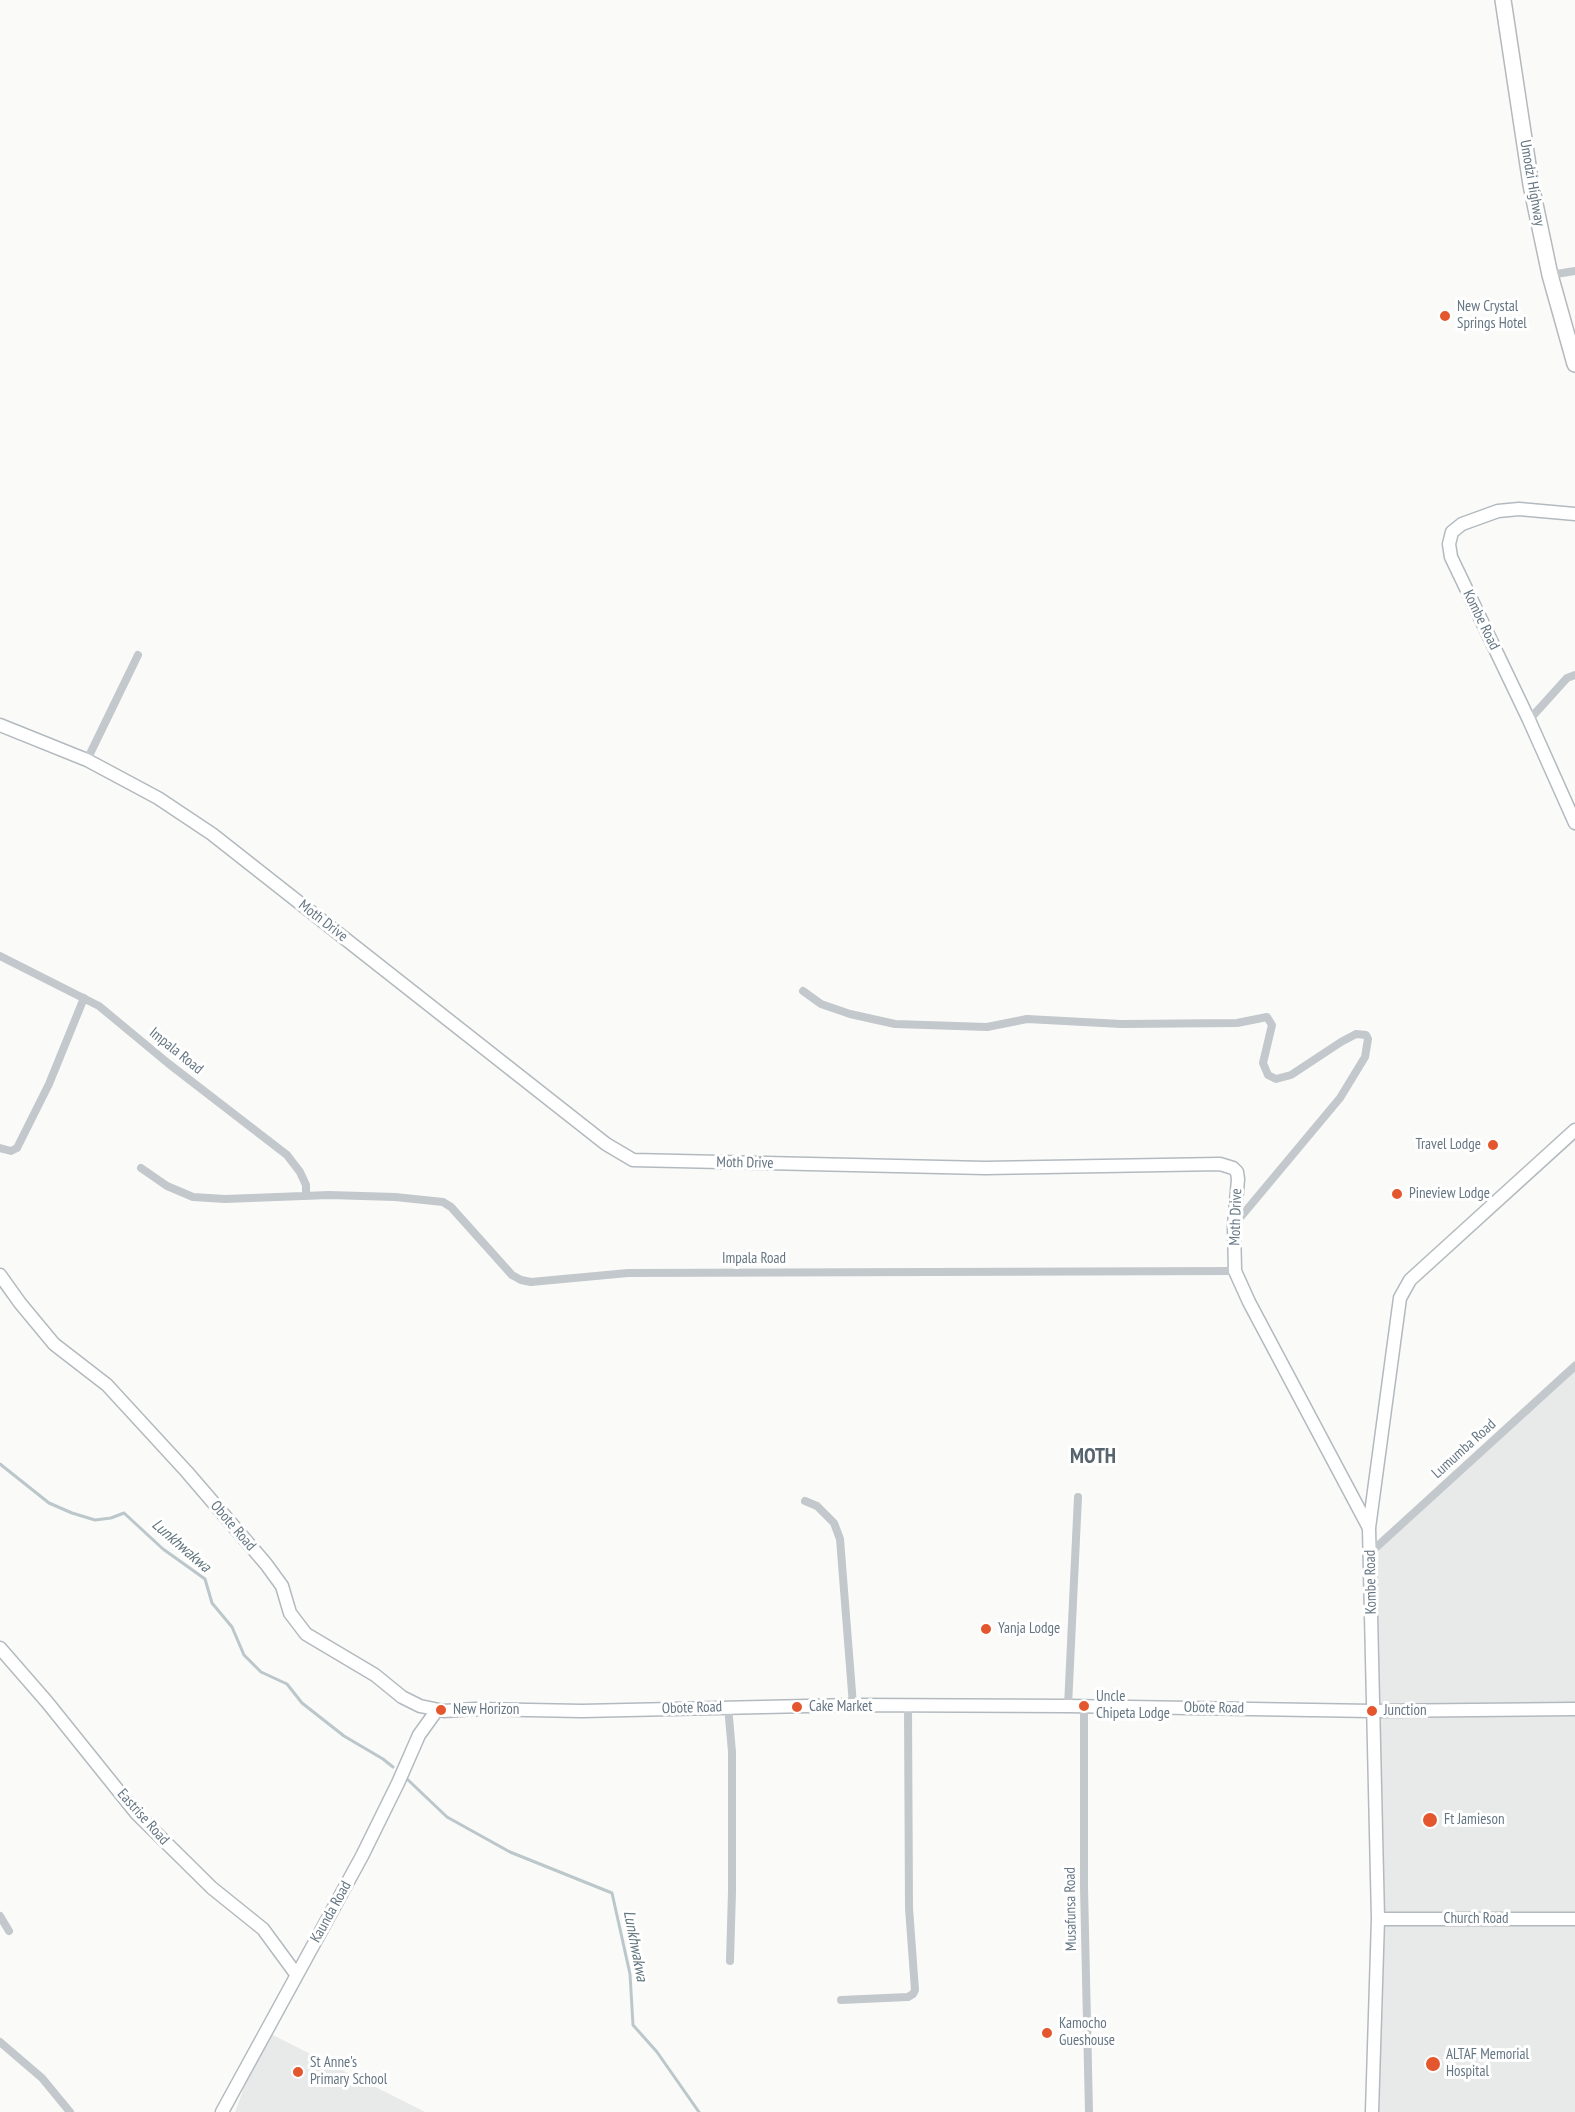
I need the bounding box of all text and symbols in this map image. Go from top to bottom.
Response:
street label: Umodzi Highway [1516,138,1548,228]
place label: New Crystal Springs Hotel [1457,298,1527,333]
marker: New Crystal Springs Hotel [1438,309,1452,323]
street label: Kombe Road [1459,587,1503,653]
street label: Moth Drive [295,896,351,946]
street label: Impala Road [145,1024,207,1078]
place label: Travel Lodge [1416,1136,1481,1154]
marker: Travel Lodge [1486,1138,1500,1152]
street label: Moth Drive [716,1154,774,1172]
place label: Pineview Lodge [1409,1185,1490,1203]
marker: Pineview Lodge [1390,1187,1404,1201]
street label: Moth Drive [1226,1188,1246,1246]
street label: Impala Road [722,1250,786,1268]
street label: Lumumba Road [1428,1416,1500,1482]
district label: MOTH [1070,1444,1116,1470]
street label: Obote Road [206,1497,260,1555]
water label: Lunkhwakwa [148,1515,214,1577]
street label: Kombe Road [1361,1550,1381,1614]
place label: Yanja Lodge [998,1620,1060,1638]
marker: Yanja Lodge [979,1622,993,1636]
place label: Uncle Chipeta Lodge [1096,1688,1170,1723]
street label: Obote Road [662,1698,722,1718]
place label: Cake Market [809,1698,872,1716]
street label: Obote Road [1184,1698,1244,1718]
marker: Uncle Chipeta Lodge [1077,1699,1091,1713]
marker: Cake Market [790,1700,804,1714]
place label: New Horizon [453,1701,519,1719]
place label: Junction [1384,1702,1426,1720]
marker: New Horizon [434,1703,448,1717]
marker: Junction [1365,1704,1379,1718]
street label: Eastrise Road [113,1785,173,1849]
marker: Ft Jamieson [1421,1811,1439,1829]
place label: Ft Jamieson [1444,1811,1504,1829]
street label: Musafunsa Road [1061,1867,1081,1951]
street label: Kaunda Road [307,1878,355,1946]
water label: Lunkhwakwa [619,1909,651,1983]
street label: Church Road [1444,1910,1508,1928]
place label: Kamocho Gueshouse [1059,2015,1115,2050]
marker: Kamocho Gueshouse [1040,2026,1054,2040]
place label: ALTAF Memorial Hospital [1446,2046,1529,2081]
place label: St Anne's Primary School [310,2054,387,2089]
marker: ALTAF Memorial Hospital [1424,2055,1442,2073]
marker: St Anne's Primary School [291,2065,305,2079]

